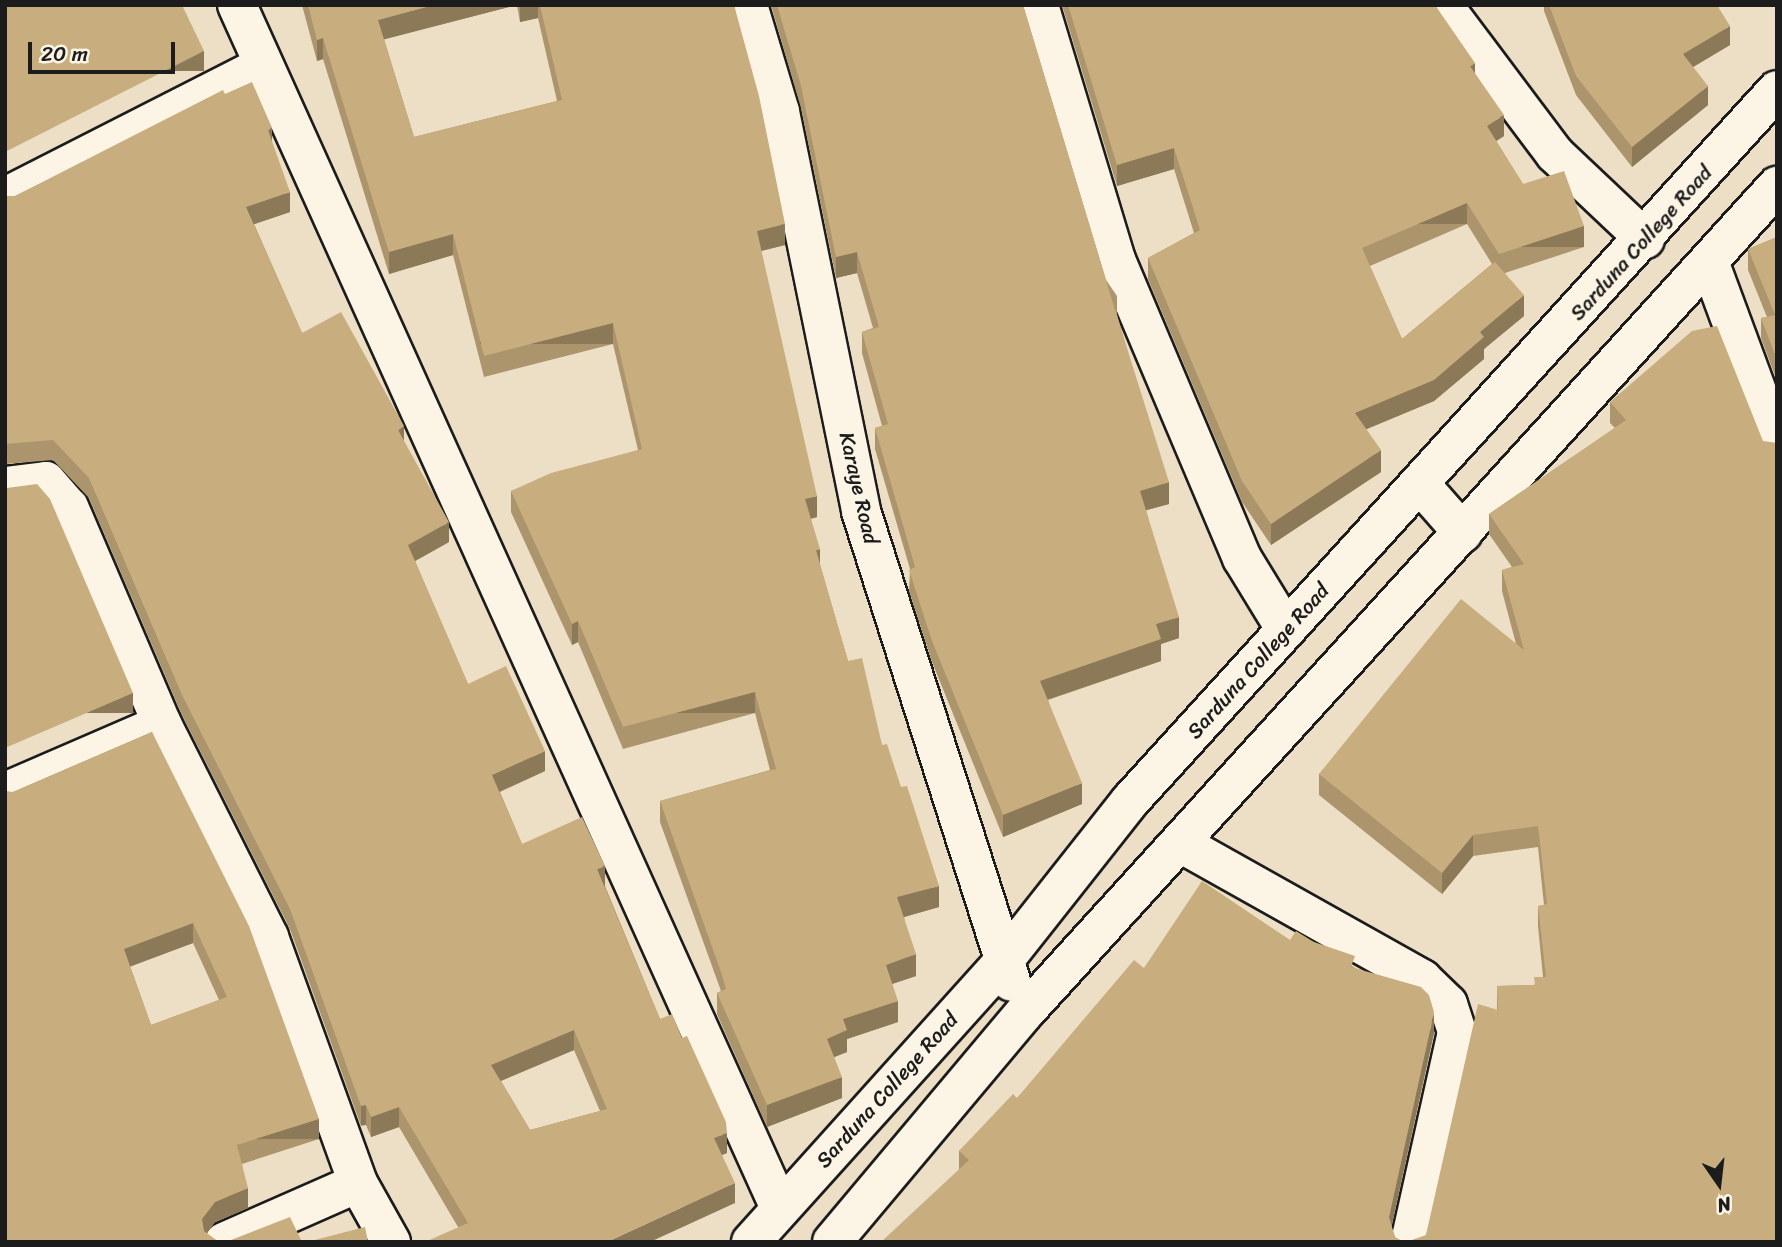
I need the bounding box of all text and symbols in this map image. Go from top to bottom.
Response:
scale bar [32,28,178,72]
text: 20 m [41,35,88,73]
street label: Sarduna College Road [1565,160,1717,326]
street label: Karaye Road [834,430,884,546]
street label: Sarduna College Road [1182,578,1334,744]
street label: Sarduna College Road [811,1007,963,1173]
north arrow [1684,1149,1754,1219]
text: N [1714,1187,1735,1222]

